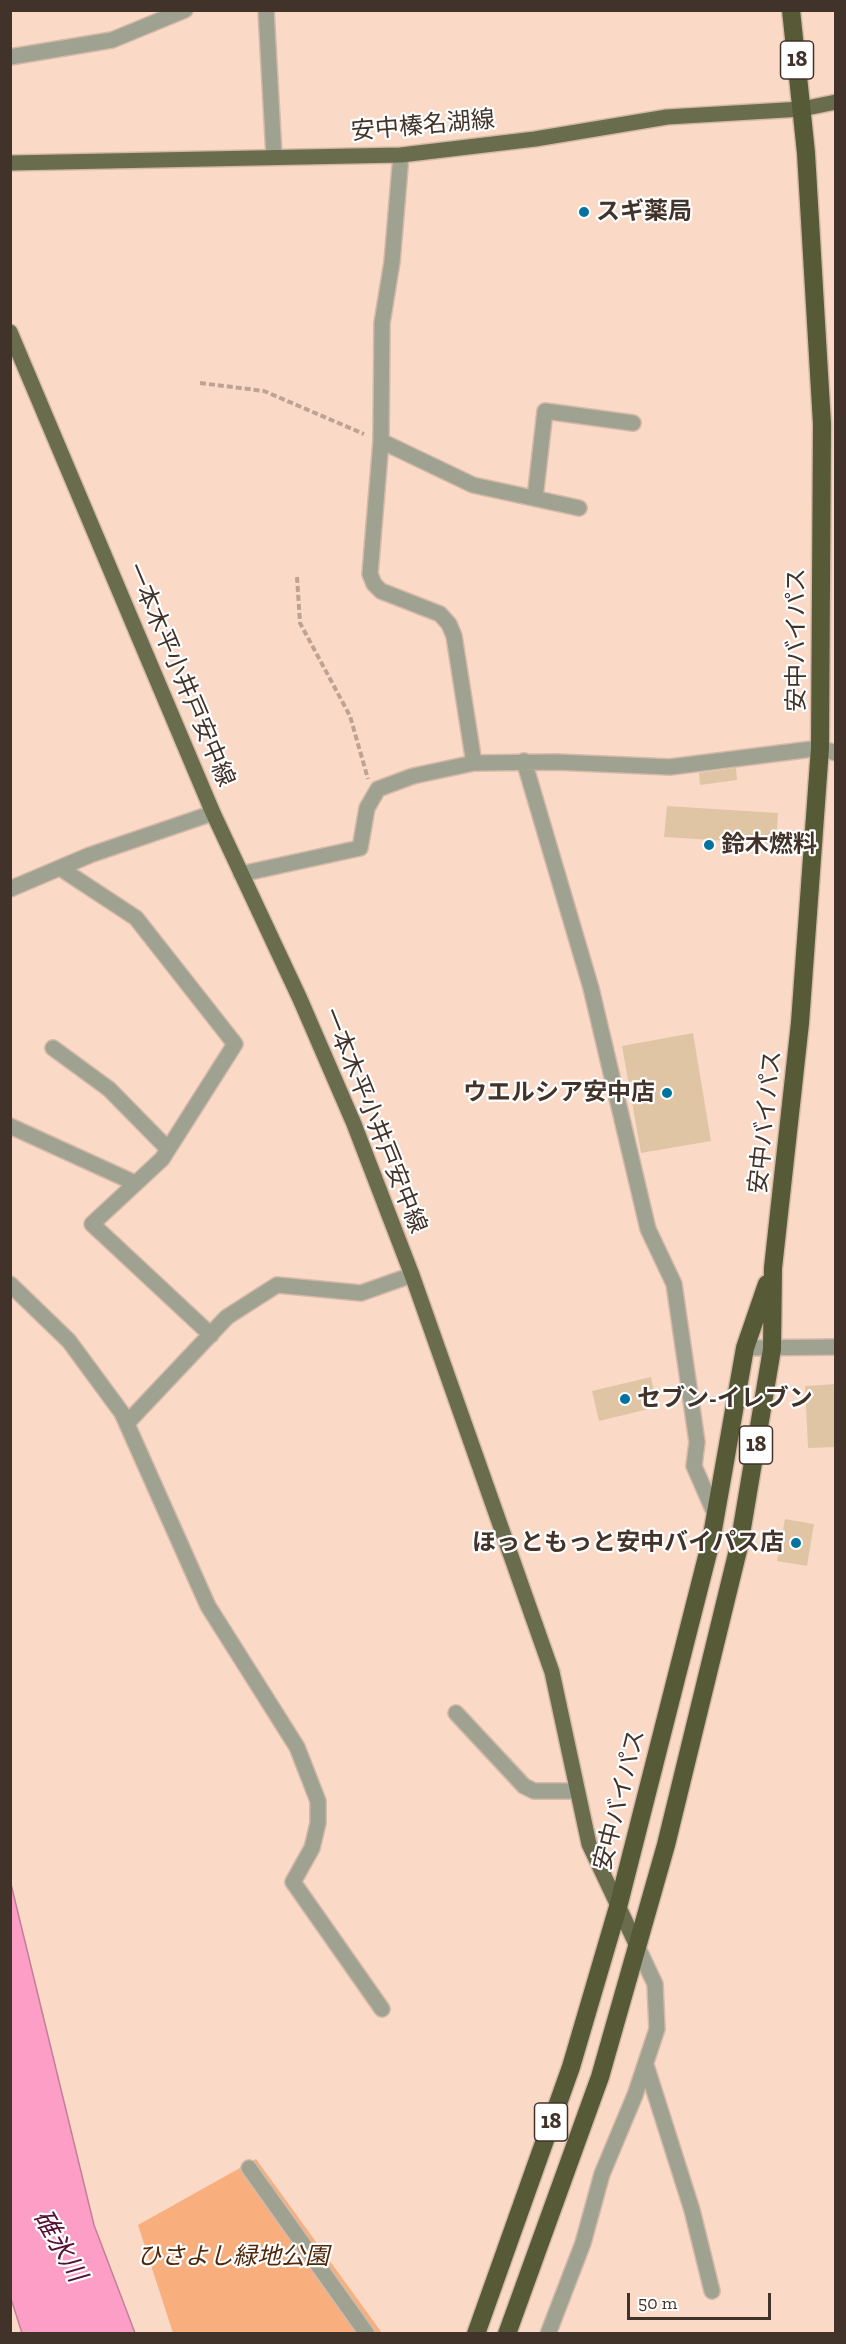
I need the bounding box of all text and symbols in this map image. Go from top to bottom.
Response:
road number: 18 [780,41,814,79]
street label: 安中榛名湖線 [350,105,496,147]
place label: スギ薬局 [596,198,692,226]
marker: スギ薬局 [577,205,591,219]
street label: 一本木平小井戸安中線 [120,559,240,791]
street label: 安中バイパス [783,568,811,712]
place label: 鈴木燃料 [721,831,817,859]
marker: 鈴木燃料 [702,838,716,852]
street label: 一本木平小井戸安中線 [316,1004,432,1238]
street label: 安中バイパス [744,1049,788,1195]
place label: ウエルシア安中店 [463,1079,655,1107]
marker: ウエルシア安中店 [660,1086,674,1100]
place label: セブン-イレブン [637,1385,813,1413]
marker: セブン-イレブン [618,1392,632,1406]
road number: 18 [740,1426,772,1464]
place label: ほっともっと安中バイパス店 [472,1529,784,1557]
marker: ほっともっと安中バイパス店 [789,1536,803,1550]
street label: 安中バイパス [589,1727,651,1873]
road number: 18 [534,2103,568,2141]
water label: 碓氷川 [26,2204,92,2288]
park label: ひさよし緑地公園 [137,2243,329,2271]
scale bar [630,2281,774,2319]
text: 50 m [638,2292,677,2314]

